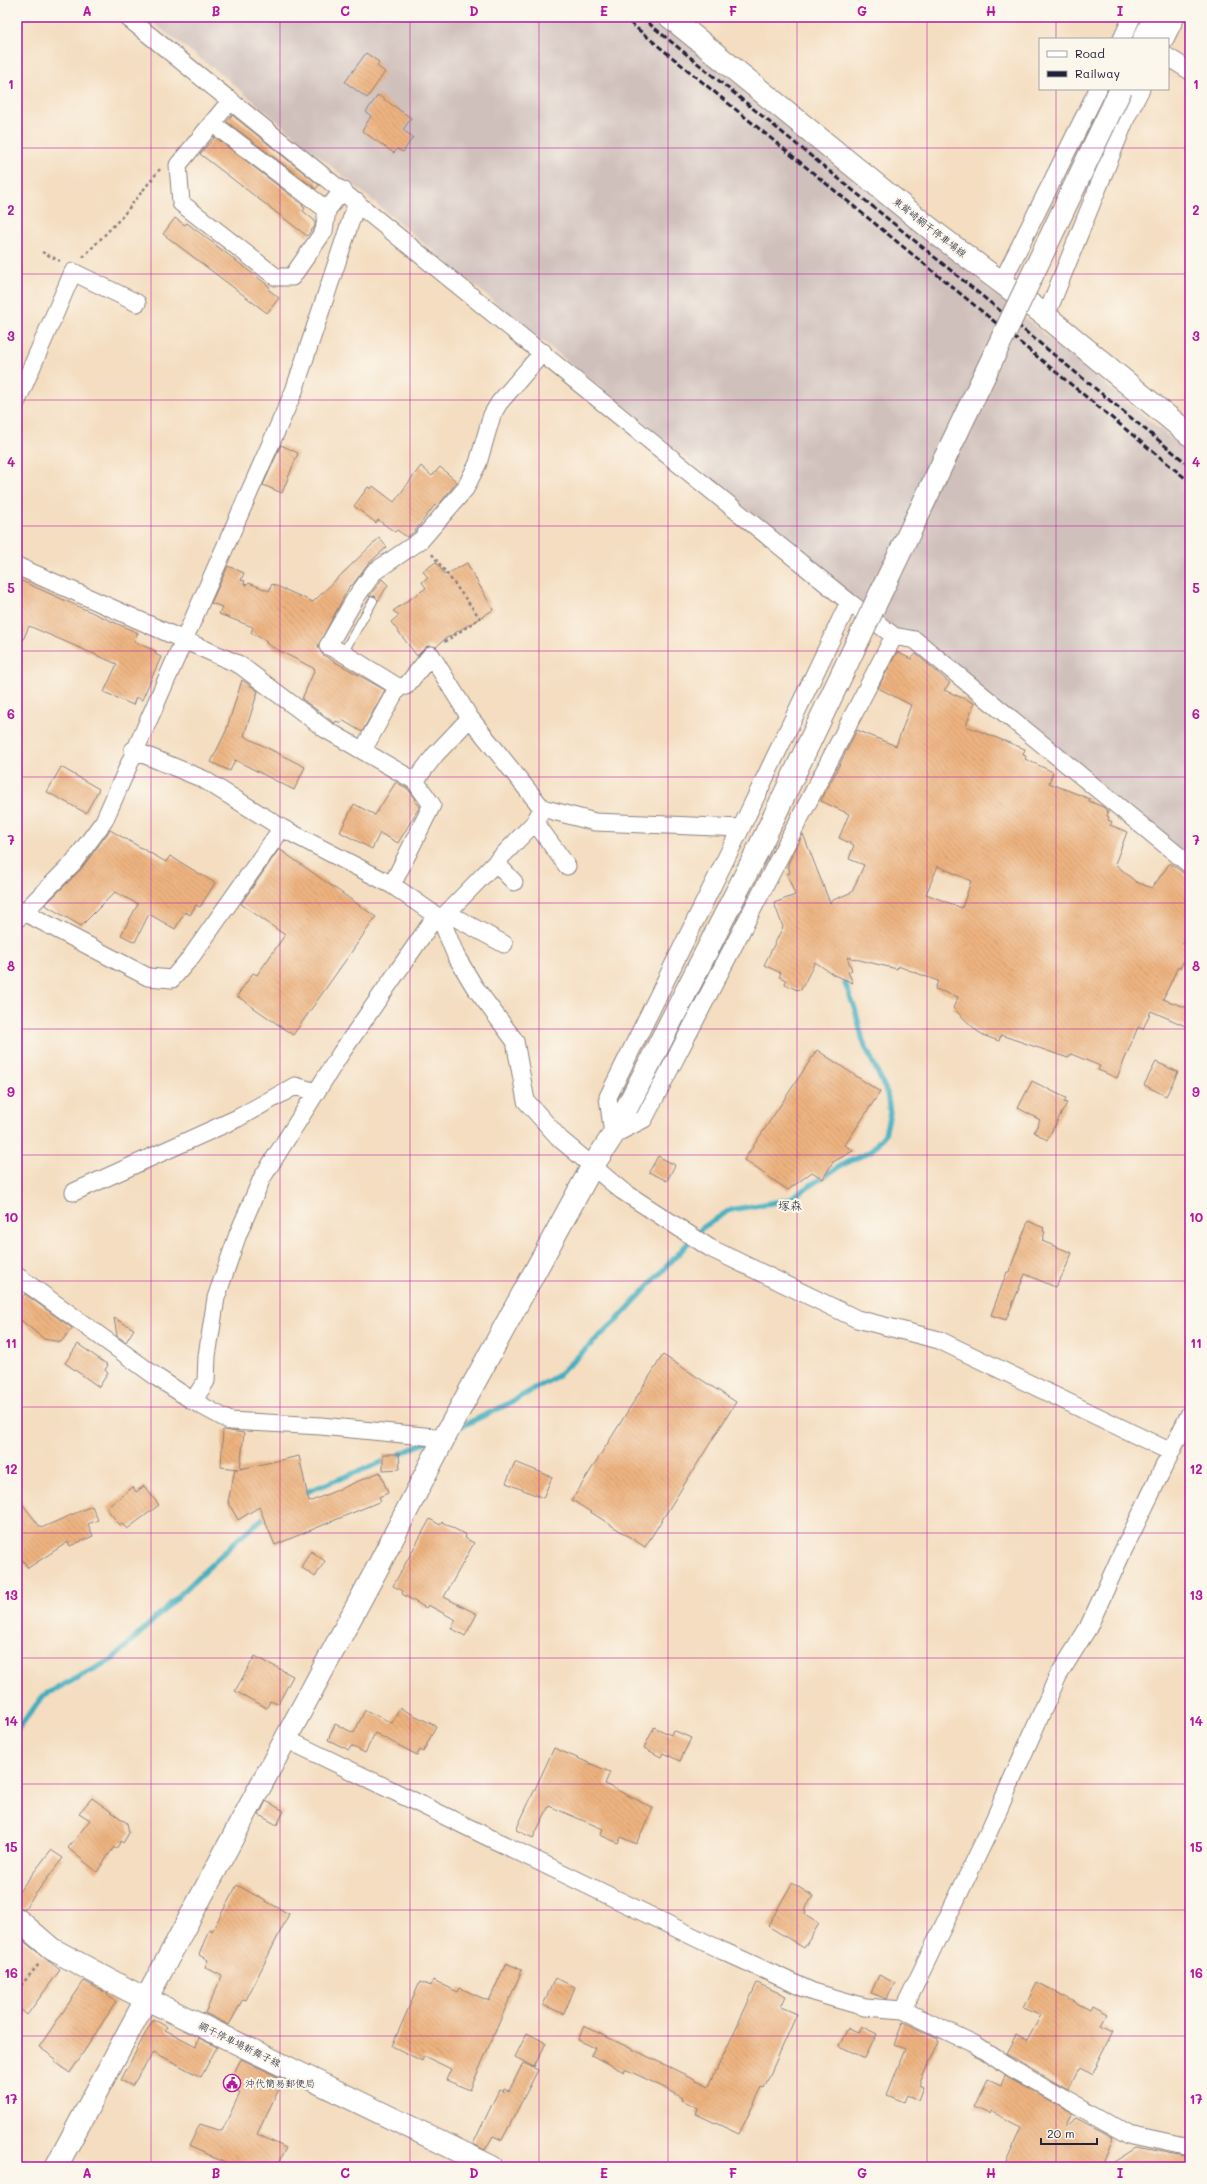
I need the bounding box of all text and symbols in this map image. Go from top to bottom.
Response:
text: A [82,2,92,19]
text: B [212,2,221,19]
text: C [340,2,350,19]
text: D [469,2,479,19]
text: E [600,2,608,19]
text: F [729,2,737,19]
text: G [857,2,867,19]
text: H [986,2,996,19]
text: I [1117,2,1124,19]
legend [1039,38,1169,90]
text: Road [1075,45,1105,61]
text: Railway [1075,65,1120,81]
text: 1 [8,75,14,92]
text: 1 [1193,75,1199,92]
street label: 東觜崎網干停車場線 [890,194,970,260]
text: 2 [7,201,15,218]
text: 2 [1192,201,1200,218]
text: 3 [7,327,15,344]
text: 3 [1192,327,1200,344]
text: 4 [7,453,15,470]
text: 4 [1192,453,1200,470]
text: 5 [7,579,15,596]
text: 5 [1192,579,1200,596]
text: 6 [7,705,15,722]
text: 6 [1192,705,1200,722]
text: 7 [7,831,15,848]
text: 7 [1192,831,1200,848]
text: 8 [7,957,15,974]
text: 8 [1192,957,1200,974]
text: 9 [7,1083,15,1100]
text: 9 [1192,1083,1200,1100]
district label: 塚森 [778,1197,802,1213]
text: 10 [4,1208,18,1225]
text: 10 [1189,1208,1203,1225]
text: 11 [5,1334,17,1351]
text: 11 [1190,1334,1202,1351]
text: 12 [4,1460,18,1477]
text: 12 [1189,1460,1203,1477]
text: 13 [4,1586,18,1603]
text: 13 [1189,1586,1203,1603]
text: 14 [4,1712,18,1729]
text: 14 [1189,1712,1203,1729]
text: 15 [4,1838,18,1855]
text: 15 [1189,1838,1203,1855]
text: 16 [4,1964,18,1981]
text: 16 [1189,1964,1203,1981]
street label: 網干停車場新舞子線 [196,2018,284,2070]
public building icon: 沖代簡易郵便局 [222,2073,242,2093]
place label: 沖代簡易郵便局 [245,2076,315,2090]
text: 17 [4,2090,18,2107]
text: 17 [1189,2090,1203,2107]
scale bar [1041,2120,1097,2146]
text: 20 m [1047,2125,1075,2141]
text: A [82,2164,92,2181]
text: B [212,2164,221,2181]
text: C [340,2164,350,2181]
text: D [469,2164,479,2181]
text: E [600,2164,608,2181]
text: F [729,2164,737,2181]
text: G [857,2164,867,2181]
text: H [986,2164,996,2181]
text: I [1117,2164,1124,2181]

